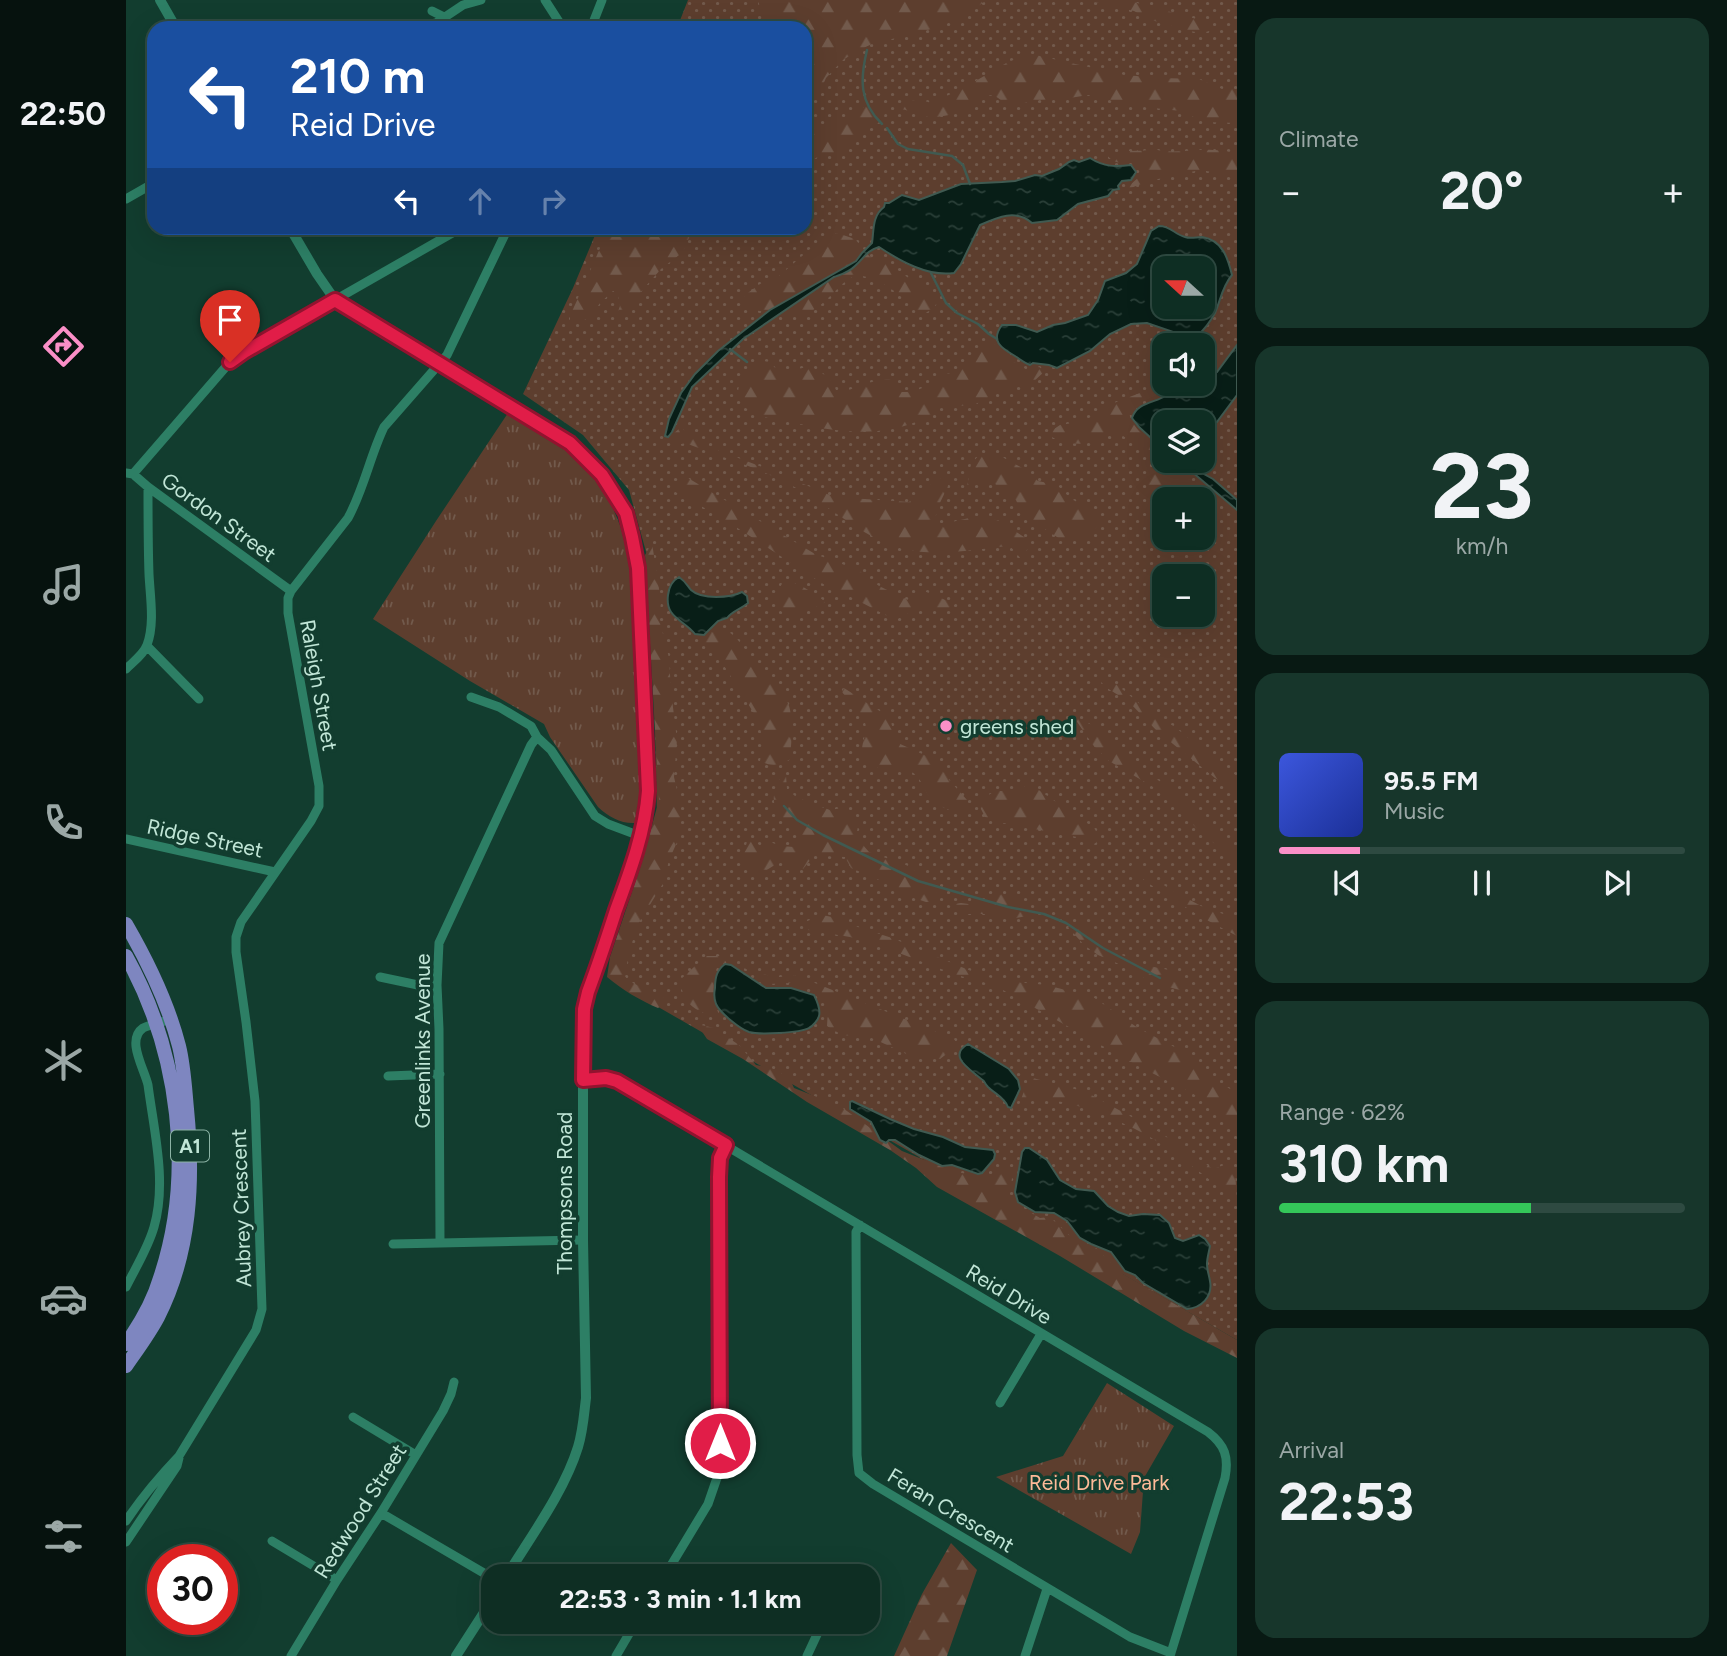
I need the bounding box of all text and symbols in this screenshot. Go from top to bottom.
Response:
text: 210 m [290,46,425,105]
icon: left [175,49,266,140]
text: 22:50 [20,95,106,133]
text: Reid Drive [290,106,436,144]
text: Climate [1279,125,1358,153]
text: 20° [1440,160,1524,222]
text: − [1279,169,1303,215]
text: + [1661,169,1685,215]
icon: left [388,182,426,220]
icon: ahead [461,182,499,220]
icon: right [534,182,572,220]
north arrow [1152,256,1214,318]
map controls [1152,256,1215,627]
pin [200,290,260,362]
icon: arrive [211,301,249,339]
icon: directions [39,322,88,371]
button: sound [1152,333,1215,396]
button: layers [1152,410,1215,473]
text: 23 [1430,432,1534,541]
street label: Gordon Street [157,467,281,567]
button: + [1152,487,1215,550]
text: km/h [1456,532,1508,560]
icon: music [39,560,88,609]
button: − [1152,564,1215,627]
street label: Raleigh Street [295,617,343,753]
place label: greens shed [960,714,1074,739]
marker: greens shed [938,718,954,734]
text: 95.5 FM [1384,765,1479,797]
text: Music [1384,797,1445,825]
icon: phone [39,798,88,847]
street label: Ridge Street [145,813,265,863]
icon: previous [1328,864,1366,902]
icon: pause [1463,864,1501,902]
icon: next [1598,864,1636,902]
street label: Greenlinks Avenue [410,953,435,1129]
icon: climate [39,1036,88,1085]
text: Range · 62% [1279,1098,1405,1126]
street label: Thompsons Road [552,1112,577,1274]
street label: Aubrey Crescent [226,1128,256,1288]
road number: A1 [171,1130,209,1162]
text: 310 km [1279,1133,1449,1195]
street label: Reid Drive [962,1259,1056,1329]
icon: car [39,1274,88,1323]
position arrow [683,1406,757,1480]
text: Arrival [1279,1436,1344,1464]
street label: Redwood Street [309,1439,411,1583]
street label: Feran Crescent [883,1462,1019,1558]
park label: Reid Drive Park [1029,1470,1170,1495]
text: 22:53 [1279,1471,1414,1533]
icon: filters [39,1512,88,1561]
speed limit sign: 30 [147,1544,238,1635]
text: 22:53 · 3 min · 1.1 km [560,1583,801,1615]

